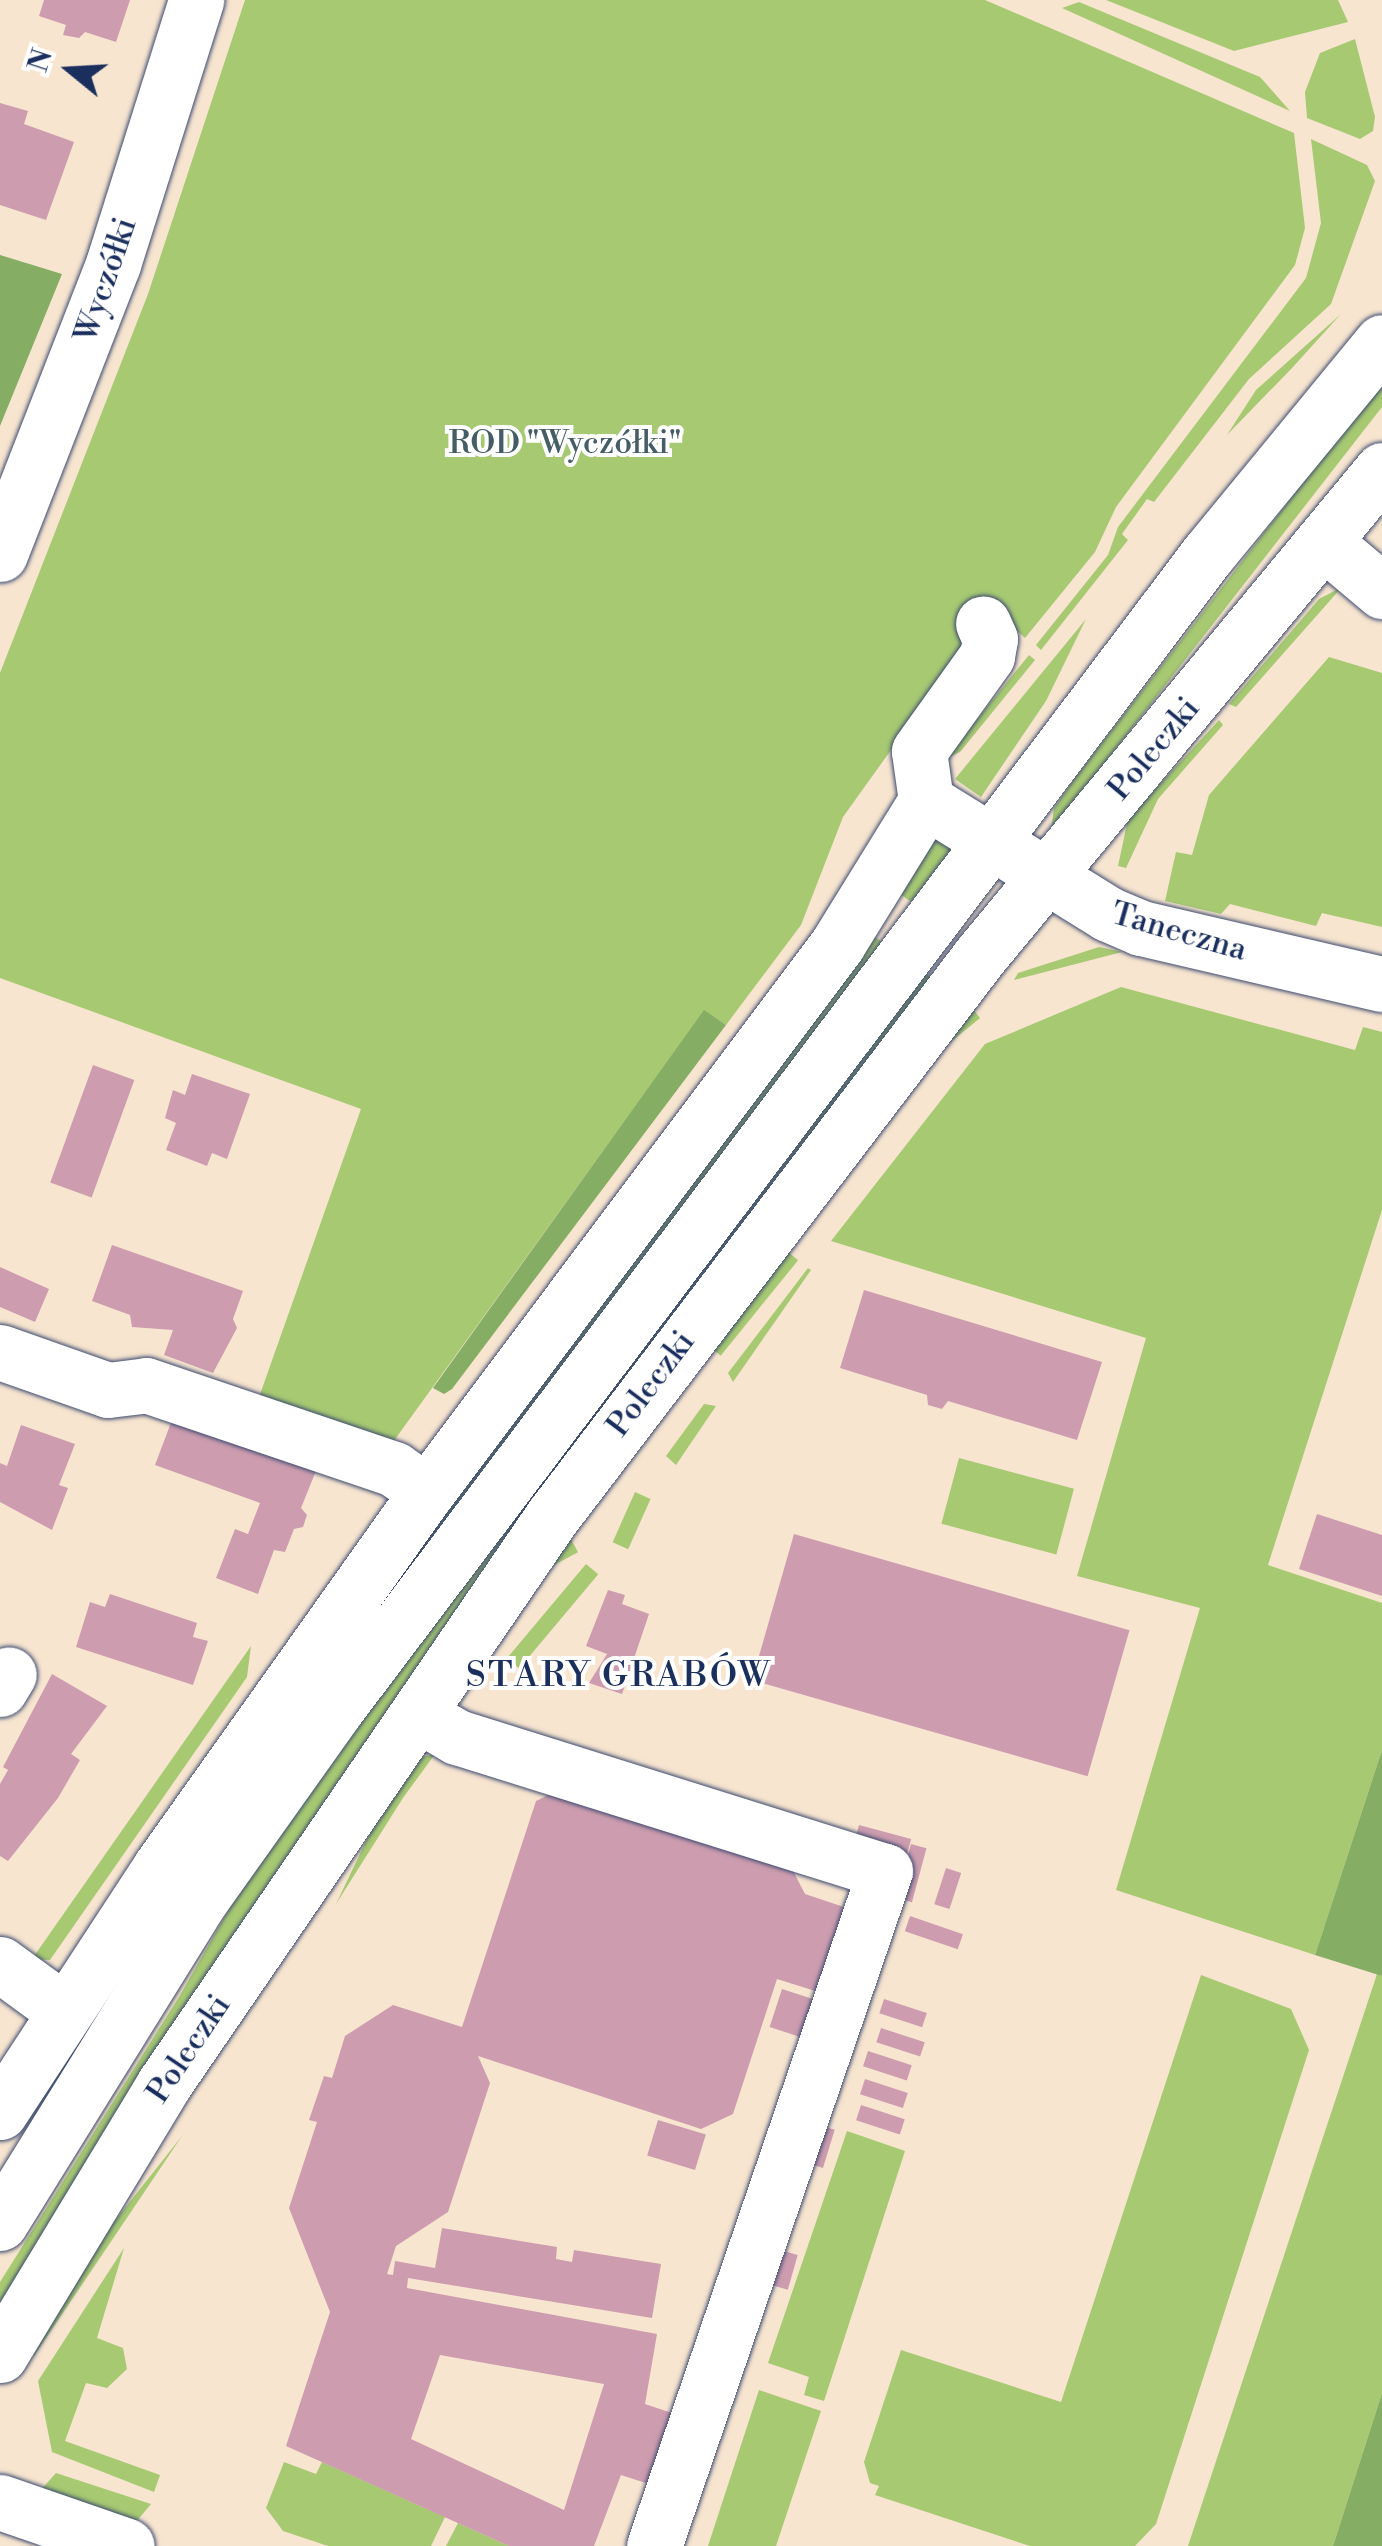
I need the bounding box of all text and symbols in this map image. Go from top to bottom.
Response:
north arrow [20,20,120,120]
text: N [21,45,61,77]
street label: Wyczółki [67,213,145,347]
park label: ROD "Wyczółki" [448,424,682,462]
street label: Poleczki [1100,690,1208,808]
street label: Taneczna [1107,894,1251,970]
street label: Poleczki [599,1324,703,1444]
district label: STARY GRABÓW [466,1655,772,1697]
street label: Poleczki [139,1988,239,2110]

